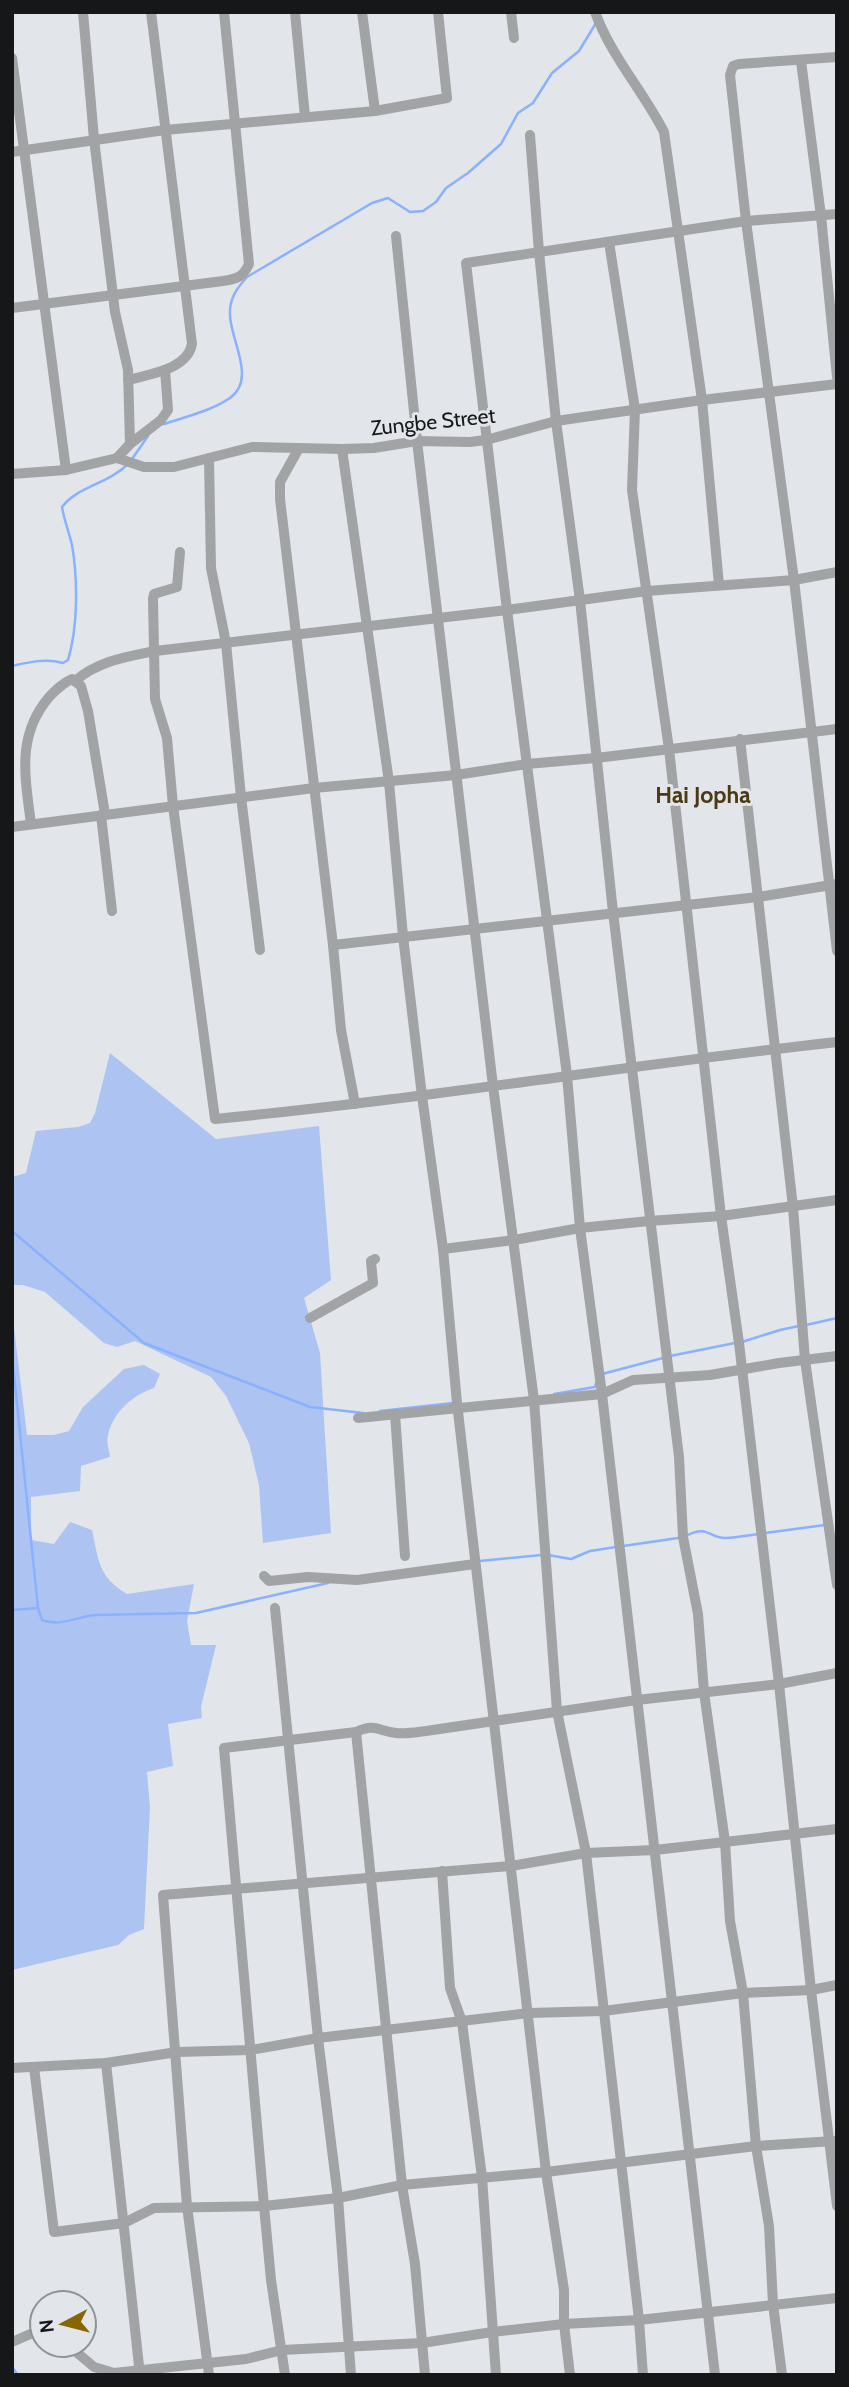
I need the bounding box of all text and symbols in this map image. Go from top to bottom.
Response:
street label: Zungbe Street [369,403,496,440]
district label: Hai Jopha [655,781,751,809]
north arrow [28,2289,98,2359]
text: N [34,2318,59,2334]

